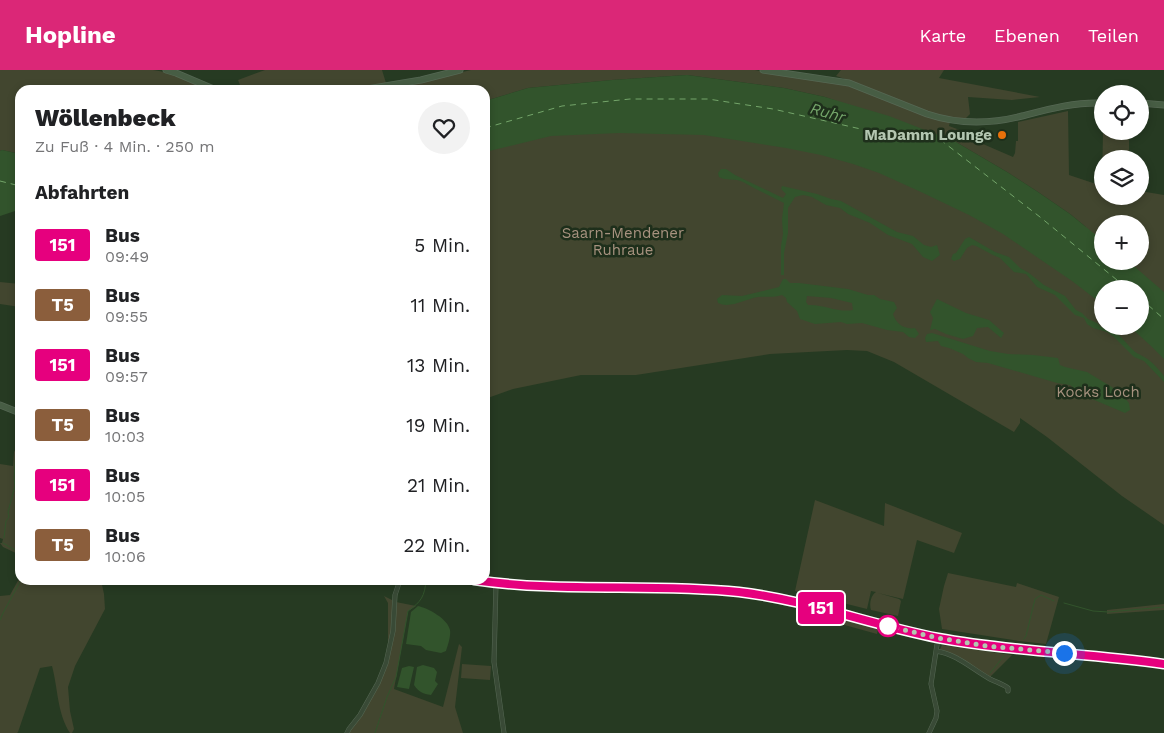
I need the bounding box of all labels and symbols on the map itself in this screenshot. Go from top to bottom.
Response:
water label: Ruhr [808,98,848,127]
place label: MaDamm Lounge [864,126,992,144]
marker: MaDamm Lounge [996,129,1008,141]
park label: Saarn-Mendener Ruhraue [562,224,684,259]
park label: Kocks Loch [1056,383,1140,401]
line badge: 151 [792,592,850,624]
unlabelled marker [877,615,899,637]
your location [1052,641,1077,666]

